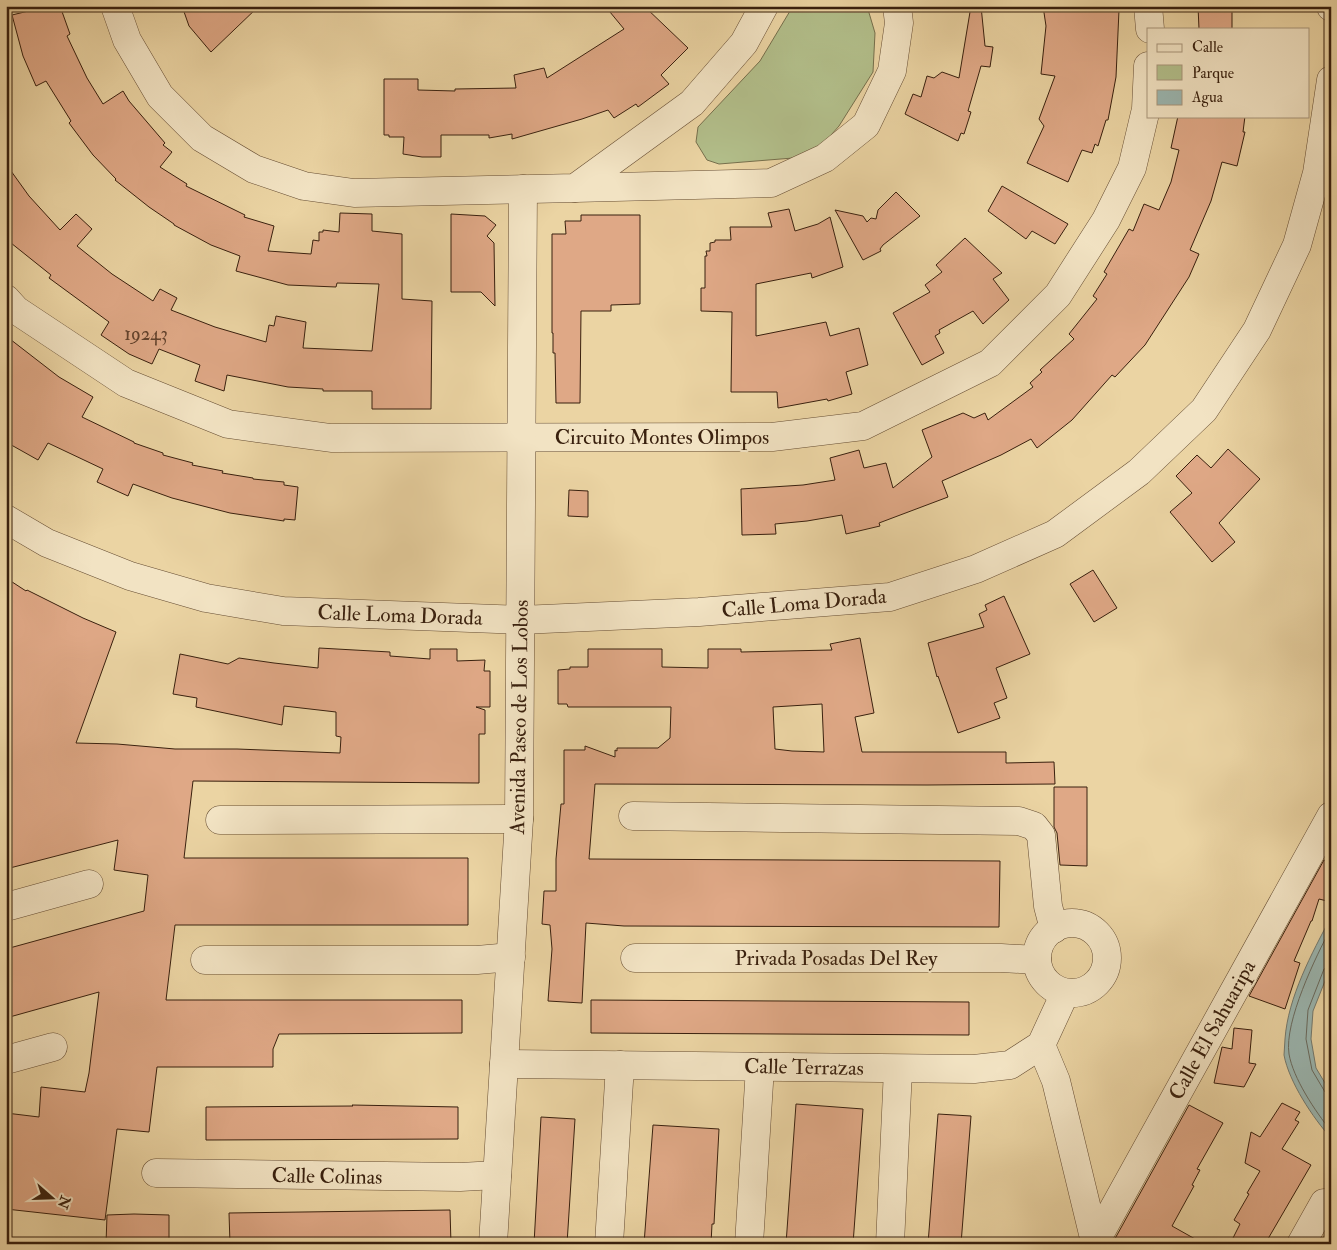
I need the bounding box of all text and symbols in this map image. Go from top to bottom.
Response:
legend [1147,28,1310,118]
text: Calle [1192,38,1223,57]
text: Parque [1192,64,1234,83]
text: Agua [1191,88,1224,107]
house number: 19243 [124,322,168,346]
street label: Circuito Montes Olimpos [555,424,769,451]
street label: Calle Loma Dorada [721,583,888,624]
street label: Calle Loma Dorada [317,599,483,632]
street label: Avenida Paseo de Los Lobos [504,599,535,836]
street label: Privada Posadas Del Rey [734,945,938,972]
street label: Calle El Sahuaripa [1163,955,1262,1105]
street label: Calle Terrazas [744,1053,864,1082]
street label: Calle Colinas [271,1162,383,1191]
north arrow [28,1172,78,1222]
text: N [53,1193,74,1212]

